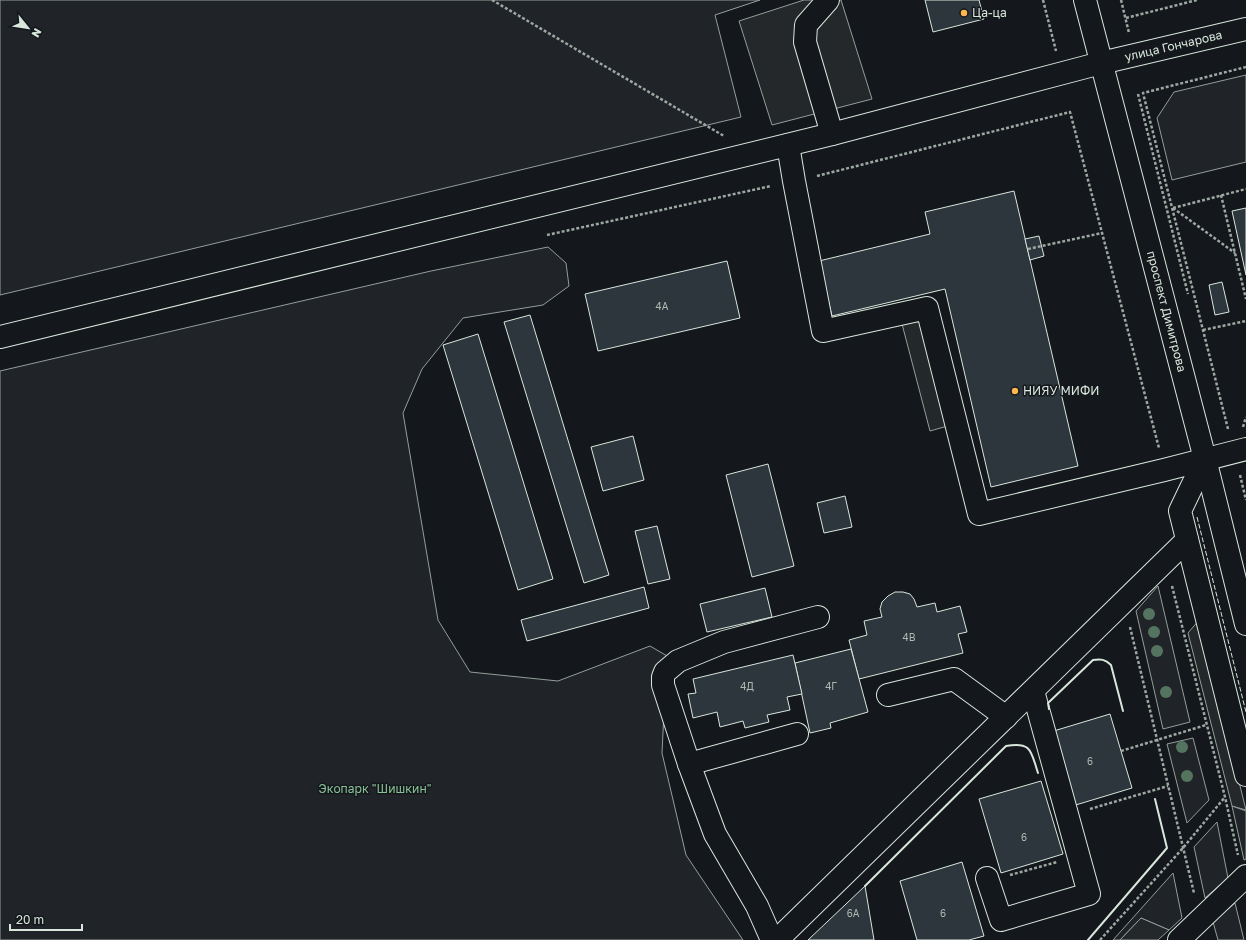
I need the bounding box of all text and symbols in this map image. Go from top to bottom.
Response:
place label: Ца-ца [972,5,1007,20]
north arrow [8,8,48,48]
marker: Ца-ца [959,8,969,18]
text: N [29,26,45,40]
street label: улица Гончарова [1123,27,1224,64]
street label: проспект Димитрова [1144,249,1190,373]
house number: 4А [656,300,669,312]
place label: НИЯУ МИФИ [1023,383,1099,398]
marker: НИЯУ МИФИ [1010,386,1020,396]
house number: 4В [903,631,916,643]
house number: 4Д [740,680,754,692]
house number: 4Г [825,680,837,692]
house number: 6 [1087,755,1093,767]
park label: Экопарк "Шишкин" [319,781,431,796]
house number: 6 [1021,831,1027,843]
scale bar [10,906,82,932]
house number: 6А [847,907,860,919]
house number: 6 [940,907,946,919]
text: 20 m [16,912,44,927]

